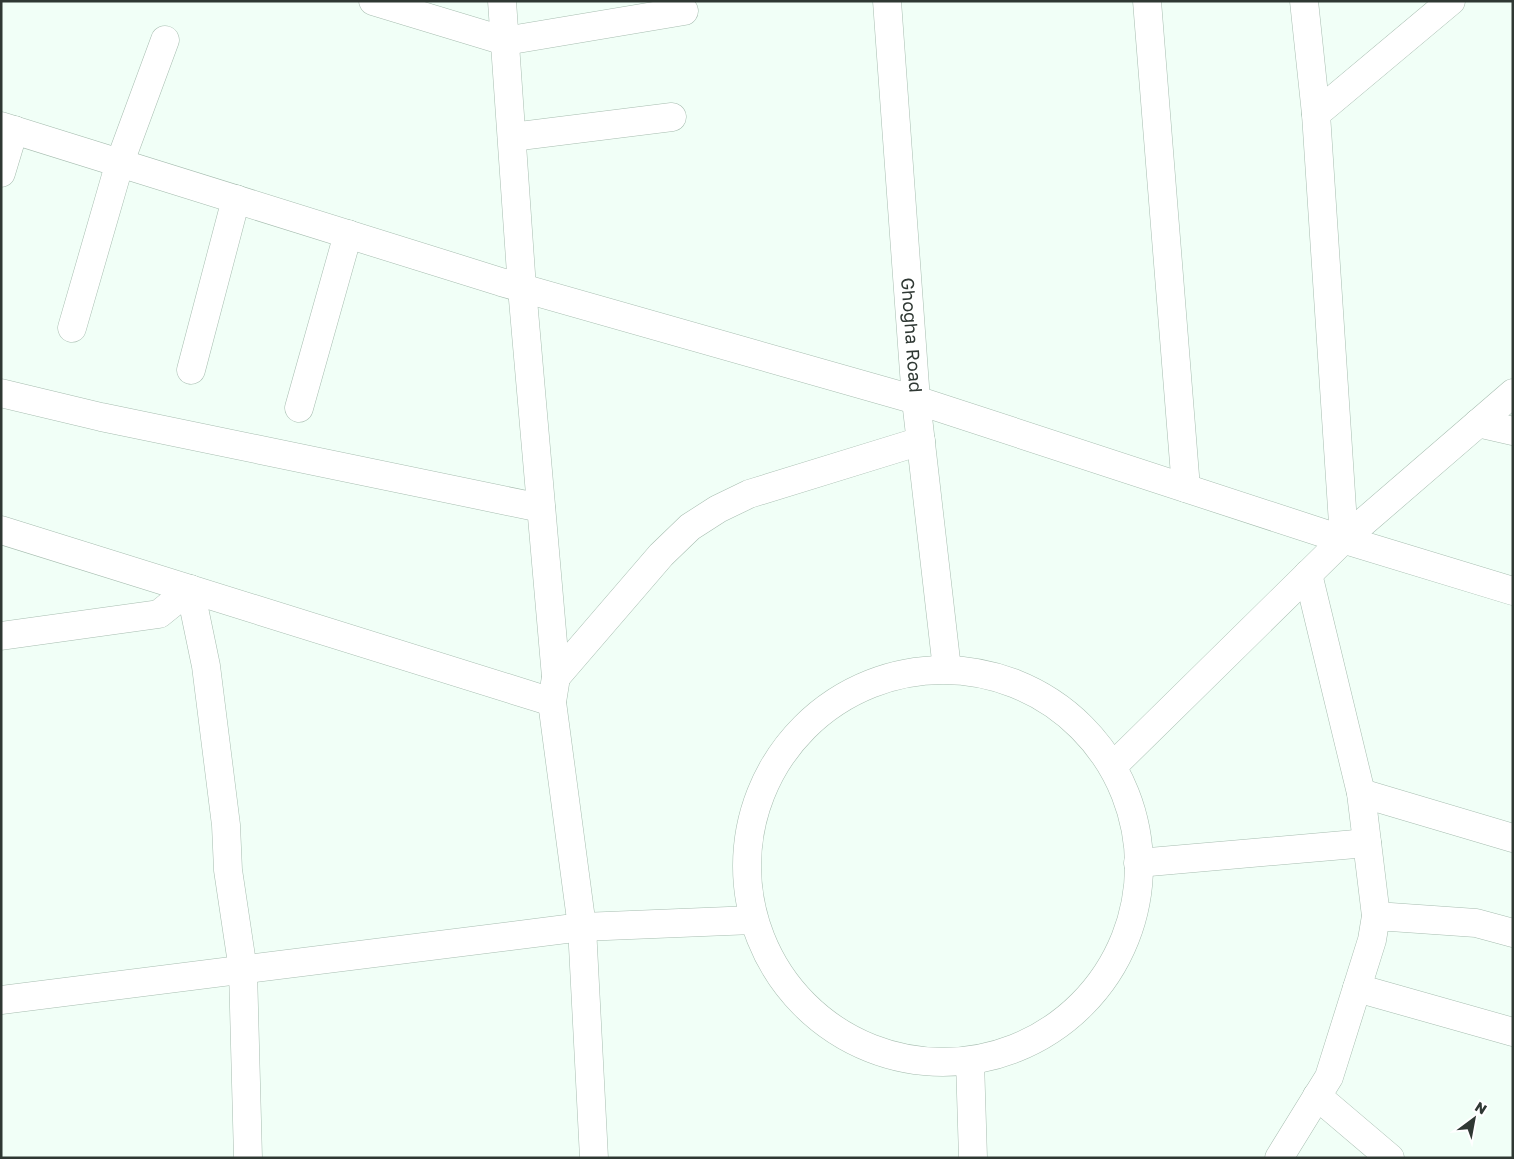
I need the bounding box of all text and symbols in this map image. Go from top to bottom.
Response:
street label: Ghogha Road [897,277,927,393]
north arrow [1449,1094,1499,1144]
text: N [1472,1098,1490,1118]

